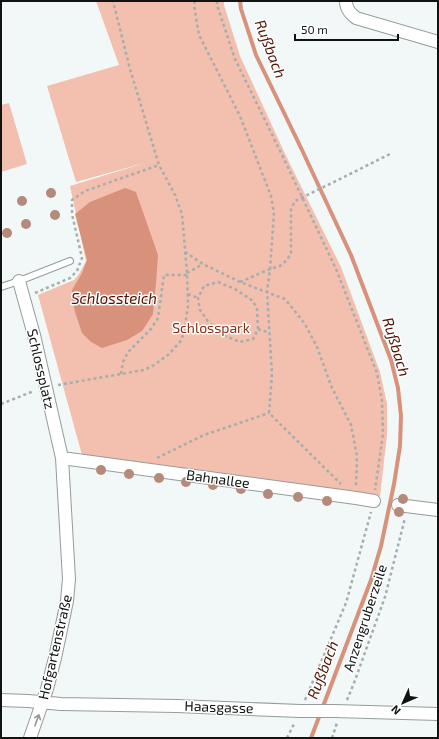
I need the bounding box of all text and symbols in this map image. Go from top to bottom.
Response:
scale bar [295,16,398,42]
water label: Rußbach [252,17,290,80]
text: 50 m [301,22,328,36]
water label: Schlossteich [71,289,157,307]
water label: Rußbach [379,315,414,378]
park label: Schlosspark [172,319,250,336]
street label: Schlossplatz [24,327,59,411]
street label: Bahnallee [185,466,251,491]
street label: Anzengruberzeile [339,562,390,674]
street label: Hofgartenstraße [34,593,75,701]
water label: Rußbach [303,638,341,701]
north arrow [383,683,423,723]
street label: Haasgasse [184,697,254,716]
text: N [388,703,403,718]
one-way arrow [33,715,41,727]

